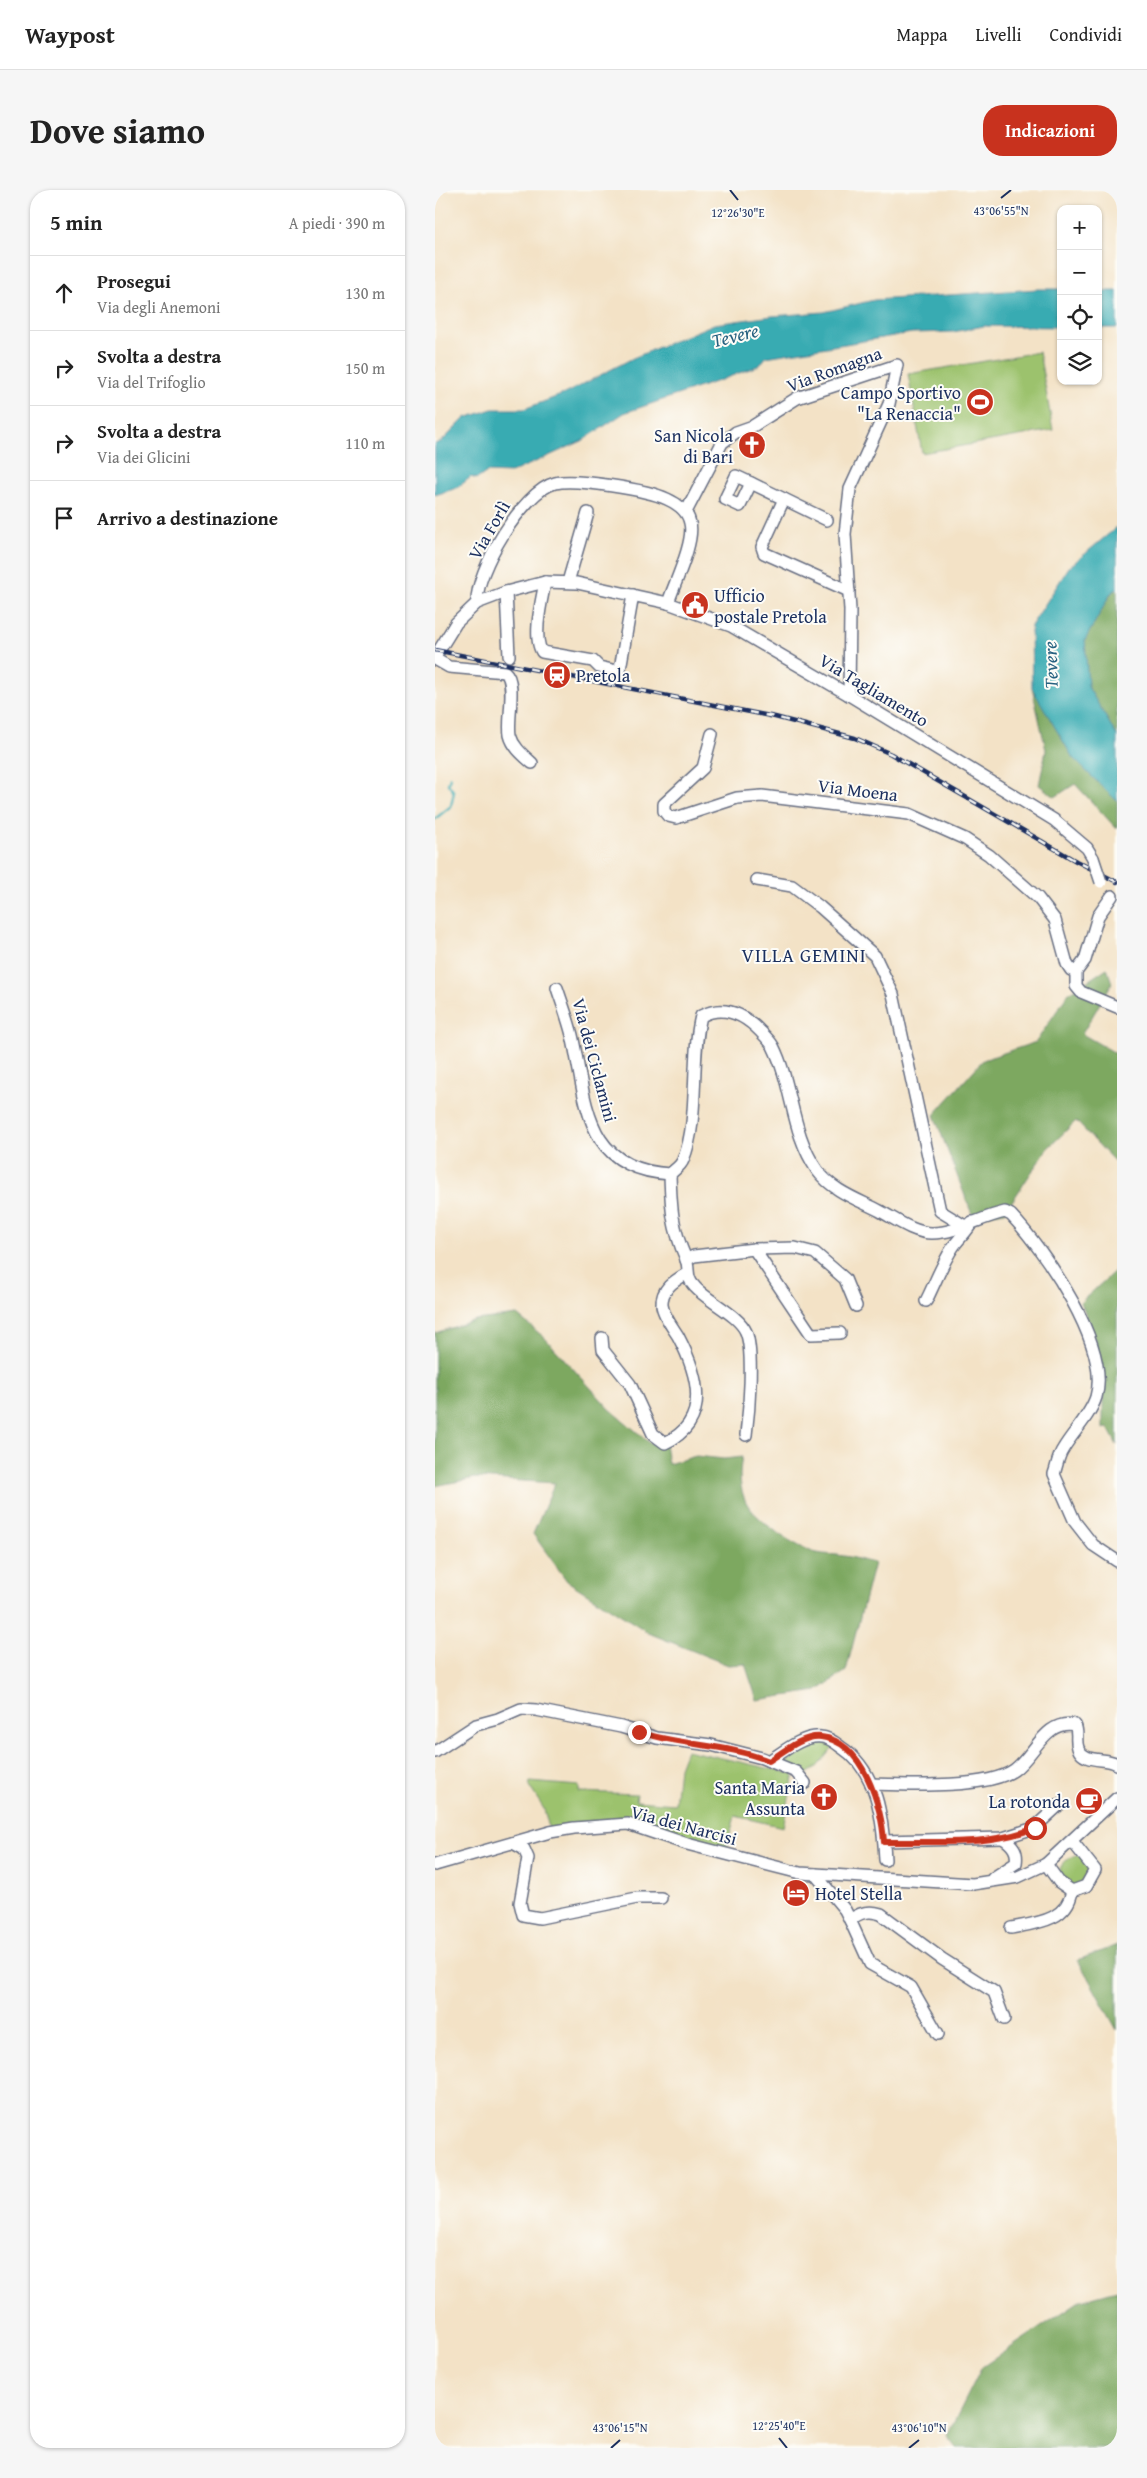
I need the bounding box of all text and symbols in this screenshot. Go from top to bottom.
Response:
text: Waypost [25,17,115,52]
text: Mappa [896,21,948,48]
text: Livelli [976,21,1022,48]
text: Condividi [1050,21,1122,48]
text: Dove siamo [30,105,205,156]
button: Indicazioni [983,105,1117,156]
text: 43°06'55"N [973,202,1029,219]
text: 12°26'30"E [711,204,765,221]
map controls [1057,205,1102,385]
button: + [1057,205,1102,250]
text: 5 min [50,207,102,238]
text: A piedi · 390 m [289,211,385,235]
button: − [1057,250,1102,295]
text: Prosegui [97,267,171,295]
icon: ahead [50,279,78,307]
text: 130 m [345,281,385,305]
text: Via degli Anemoni [97,295,220,319]
button: locate [1057,295,1102,340]
water label: Tevere [709,316,762,354]
street label: Via Romagna [783,339,886,399]
button: layers [1057,340,1102,385]
text: Svolta a destra [97,342,221,370]
icon: right [50,354,78,382]
text: 150 m [345,356,385,380]
text: Via del Trifoglio [97,370,206,394]
place label: Campo Sportivo "La Renaccia" [841,379,961,427]
sports icon: Campo Sportivo "La Renaccia" [965,387,995,417]
text: Svolta a destra [97,417,221,445]
place label: San Nicola di Bari [654,422,733,470]
icon: right [50,429,78,457]
church icon: San Nicola di Bari [737,430,767,460]
text: 110 m [345,431,385,455]
text: Via dei Glicini [97,445,191,469]
street label: Via Forlì [461,495,517,565]
icon: arrive [50,504,78,532]
text: Arrivo a destinazione [97,504,278,532]
place label: Ufficio postale Pretola [714,582,827,630]
public building icon: Ufficio postale Pretola [680,590,710,620]
water label: Tevere [1035,640,1065,689]
street label: Via Tagliamento [814,647,934,733]
station icon: Pretola [542,660,572,690]
place label: Pretola [576,662,631,689]
street label: Via Moena [816,772,900,808]
district label: VILLA GEMINI [741,941,867,969]
street label: Via dei Ciclamini [565,995,625,1125]
route end [628,1721,651,1744]
place label: Santa Maria Assunta [715,1774,805,1822]
church icon: Santa Maria Assunta [809,1782,839,1812]
cafe icon: La rotonda [1074,1786,1104,1816]
place label: La rotonda [989,1788,1070,1815]
street label: Via dei Narcisi [628,1798,740,1852]
route start [1024,1817,1047,1840]
hotel icon: Hotel Stella [781,1878,811,1908]
place label: Hotel Stella [815,1880,903,1907]
text: 12°25'40"E [752,2417,806,2434]
text: 43°06'15"N [592,2419,648,2436]
text: 43°06'10"N [891,2419,947,2436]

